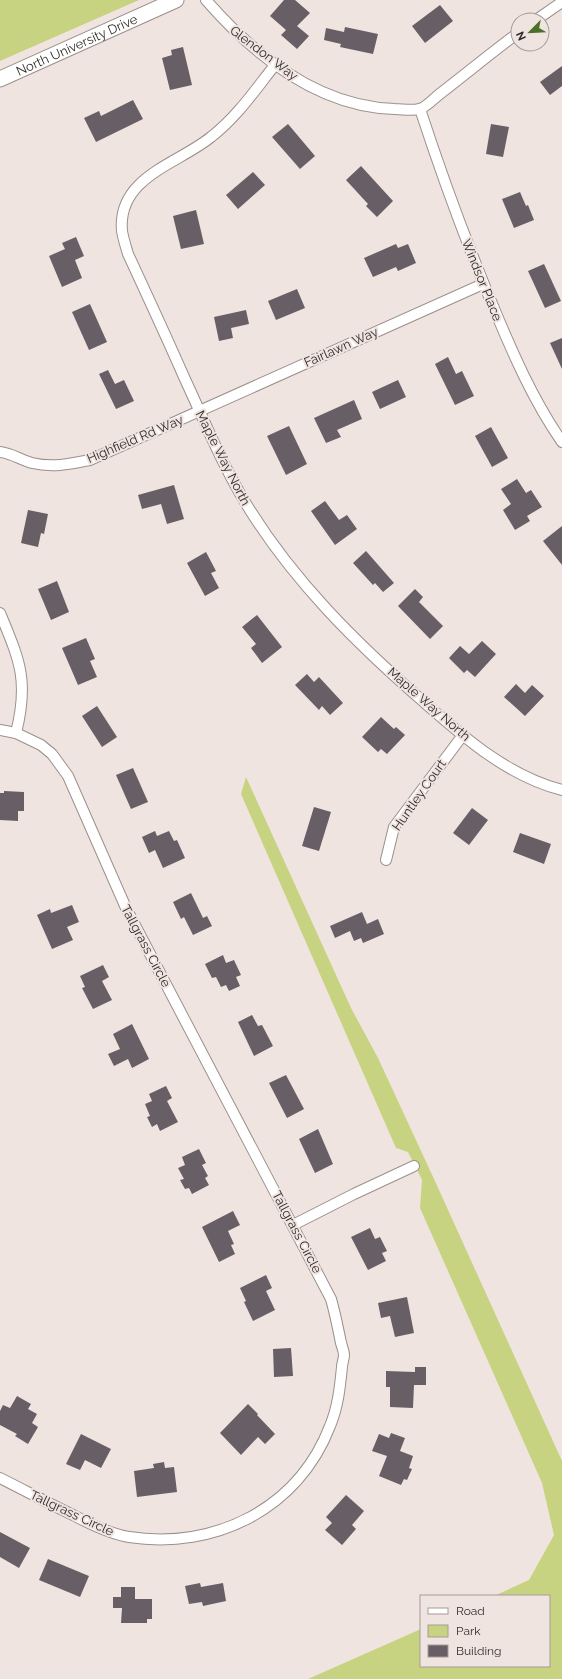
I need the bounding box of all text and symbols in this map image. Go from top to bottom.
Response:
street label: North University Drive [14,11,140,78]
north arrow [510,12,550,52]
street label: Glendon Way [227,23,301,83]
text: N [514,29,529,42]
street label: Windsor Place [459,237,505,324]
street label: Fairlawn Way [302,324,380,370]
street label: Maple Way North [193,408,253,508]
street label: Highfield Rd Way [85,412,185,466]
street label: Maple Way North [385,664,473,744]
street label: Huntley Court [389,756,449,833]
street label: Tallgrass Circle [118,902,174,990]
street label: Tallgrass Circle [269,1188,325,1276]
street label: Tallgrass Circle [28,1487,117,1539]
legend [420,1595,550,1667]
text: Road [456,1604,485,1618]
text: Park [456,1624,481,1638]
text: Building [456,1644,502,1658]

